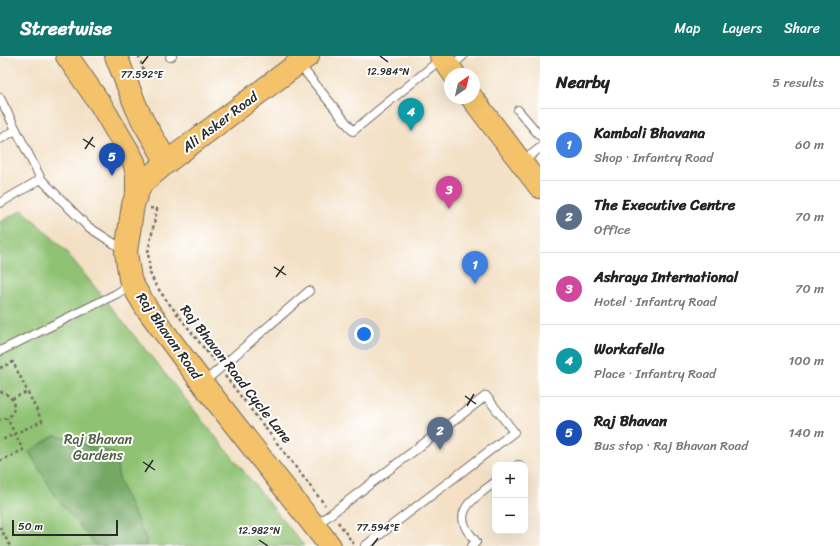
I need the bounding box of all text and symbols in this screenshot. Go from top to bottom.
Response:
text: Streetwise [20,12,112,45]
text: Map [675,16,700,41]
text: Layers [722,16,762,41]
text: Share [784,16,820,41]
text: 12.984°N [367,63,409,81]
text: 77.592°E [121,66,165,84]
text: Nearby [556,67,610,97]
north arrow [444,68,480,104]
text: 5 results [772,71,824,94]
street label: Ali Asker Road [176,84,265,160]
pin: 4 [398,98,424,131]
text: Kambali Bhavana [594,120,705,146]
text: 1 [566,133,572,156]
text: 60 m [795,133,824,156]
pin: 5 [99,143,125,176]
text: Shop · Infantry Road [594,146,713,169]
pin: 3 [436,176,462,209]
text: The Executive Centre [594,192,735,218]
text: 2 [565,205,573,228]
text: 70 m [795,205,824,228]
text: Office [594,218,631,241]
pin: 1 [462,251,488,284]
text: Ashraya International [594,264,738,290]
text: 3 [565,277,573,300]
text: 70 m [795,277,824,300]
street label: Raj Bhavan Road [130,287,209,386]
text: Hotel · Infantry Road [594,290,716,313]
street label: Raj Bhavan Road Cycle Lane [174,299,299,449]
your location [354,324,374,344]
text: Workafella [594,336,665,362]
text: 4 [565,349,573,372]
text: 100 m [789,349,824,372]
text: Place · Infantry Road [594,362,716,385]
text: Raj Bhavan [594,408,667,434]
pin: 2 [427,417,453,450]
text: 5 [565,421,573,444]
text: 140 m [789,421,824,444]
park label: Raj Bhavan Gardens [64,427,133,468]
text: Bus stop · Raj Bhavan Road [594,434,748,457]
map controls [492,462,528,534]
button: + [492,462,528,498]
button: − [492,498,528,534]
text: 50 m [18,517,43,536]
scale bar [12,518,118,537]
text: 77.594°E [357,519,401,537]
text: 12.982°N [238,522,280,540]

